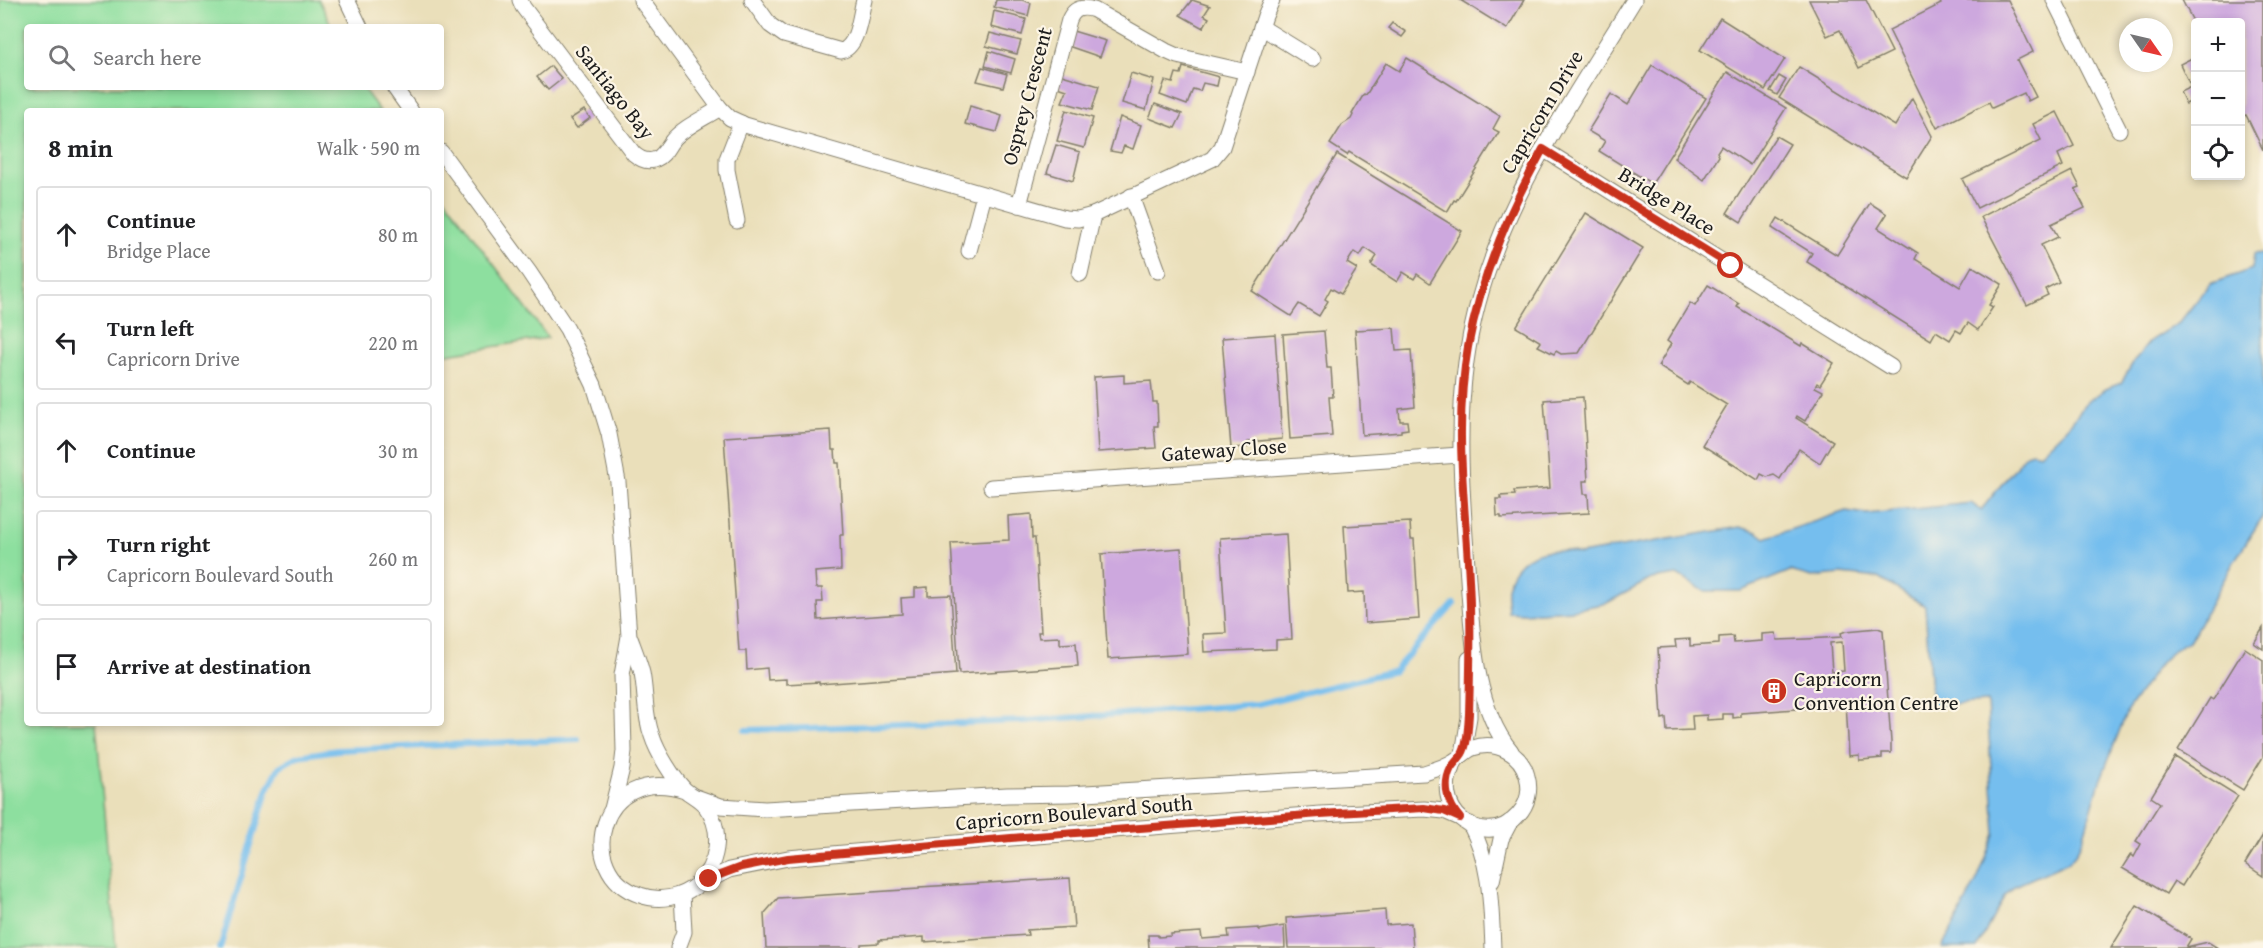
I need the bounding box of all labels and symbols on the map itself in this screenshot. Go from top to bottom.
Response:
north arrow [2119,18,2173,72]
street label: Osprey Crescent [993,23,1060,168]
street label: Santiago Bay [568,38,663,146]
street label: Capricorn Drive [1492,44,1591,179]
street label: Bridge Place [1613,159,1722,243]
route start [1717,252,1743,278]
street label: Gateway Close [1160,430,1288,469]
place label: Capricorn Convention Centre [1794,663,1959,718]
building icon: Capricorn Convention Centre [1759,676,1789,706]
street label: Capricorn Boulevard South [954,787,1194,838]
route end [695,865,721,891]

